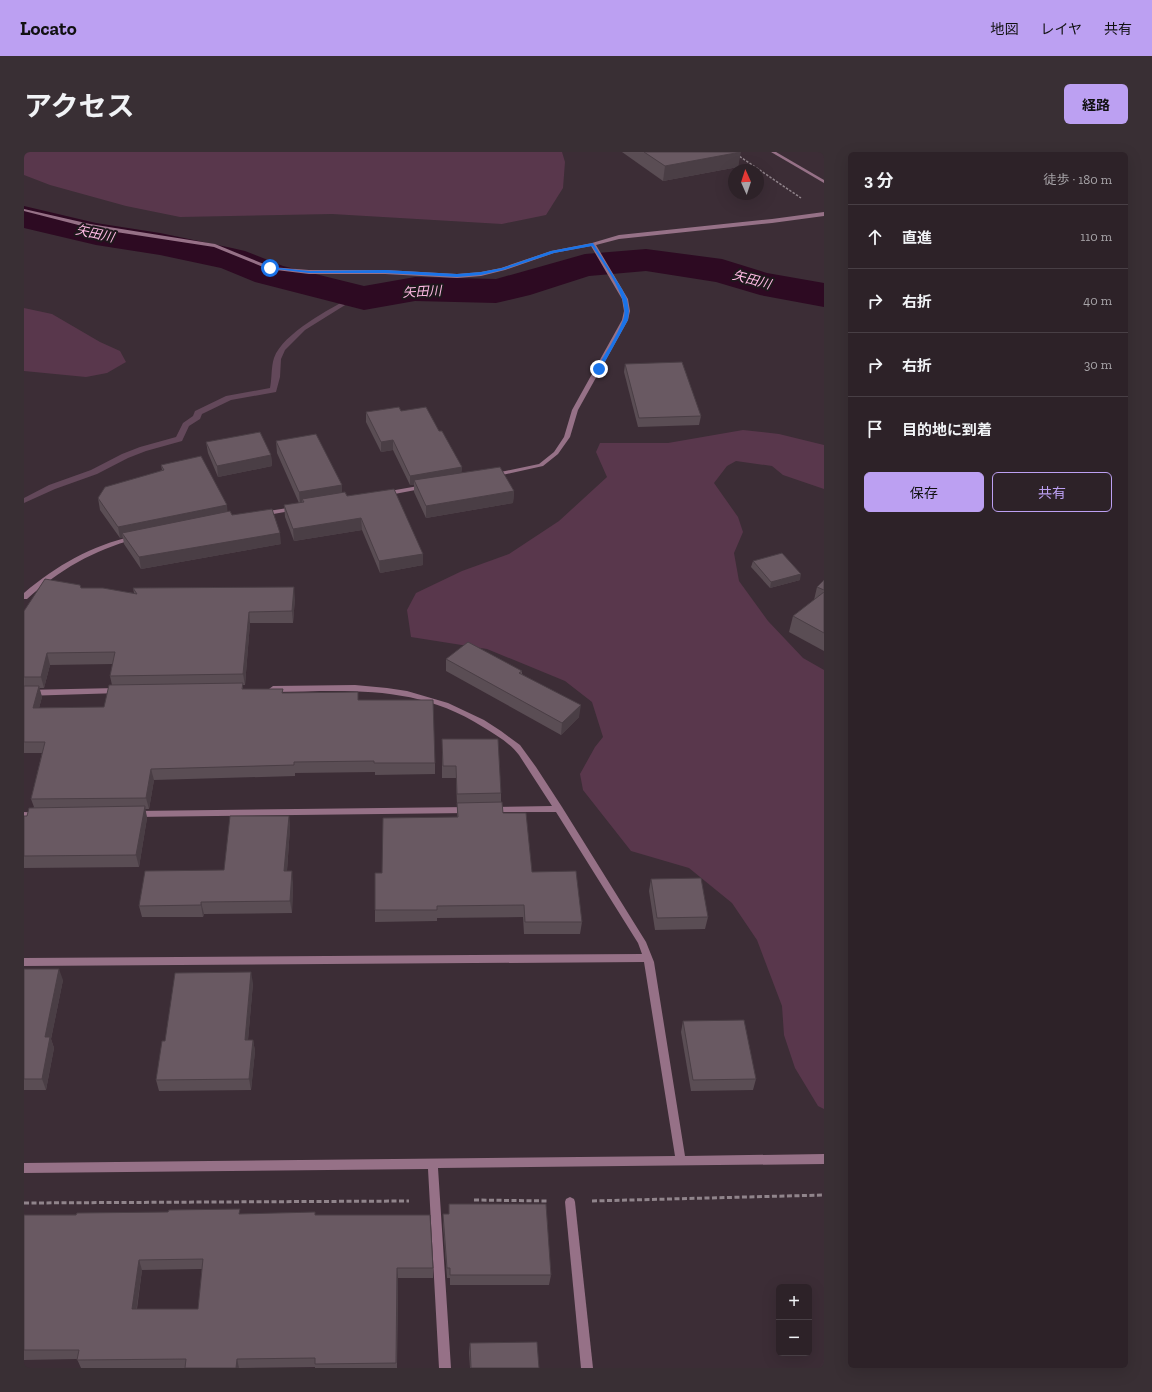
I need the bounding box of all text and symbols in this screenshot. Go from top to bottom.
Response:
text: Locato [20,17,77,40]
text: 地図 [990,21,1018,38]
text: レイヤ [1040,21,1082,38]
text: 共有 [1104,21,1132,38]
button: 経路 [1064,84,1128,124]
text: アクセス [24,90,135,123]
north arrow [728,164,764,200]
text: 3 分 [864,170,893,190]
text: 徒歩 · 180 m [1044,172,1112,187]
water label: 矢田川 [74,222,117,245]
icon: ahead [864,226,886,248]
text: 直進 [902,229,932,247]
text: 110 m [1080,229,1112,244]
route start [261,259,279,277]
water label: 矢田川 [731,267,775,292]
water label: 矢田川 [402,283,444,300]
icon: right [864,290,886,312]
text: 右折 [902,293,932,311]
text: 40 m [1083,293,1112,308]
icon: right [864,354,886,376]
text: 右折 [902,357,932,375]
text: 30 m [1084,357,1112,372]
route end [590,360,608,378]
icon: arrive [864,418,886,440]
text: 目的地に到着 [902,421,992,439]
button: 保存 [864,472,984,512]
button: 共有 [992,472,1112,512]
map controls [776,1284,812,1356]
button: + [776,1284,812,1320]
button: − [776,1320,812,1356]

